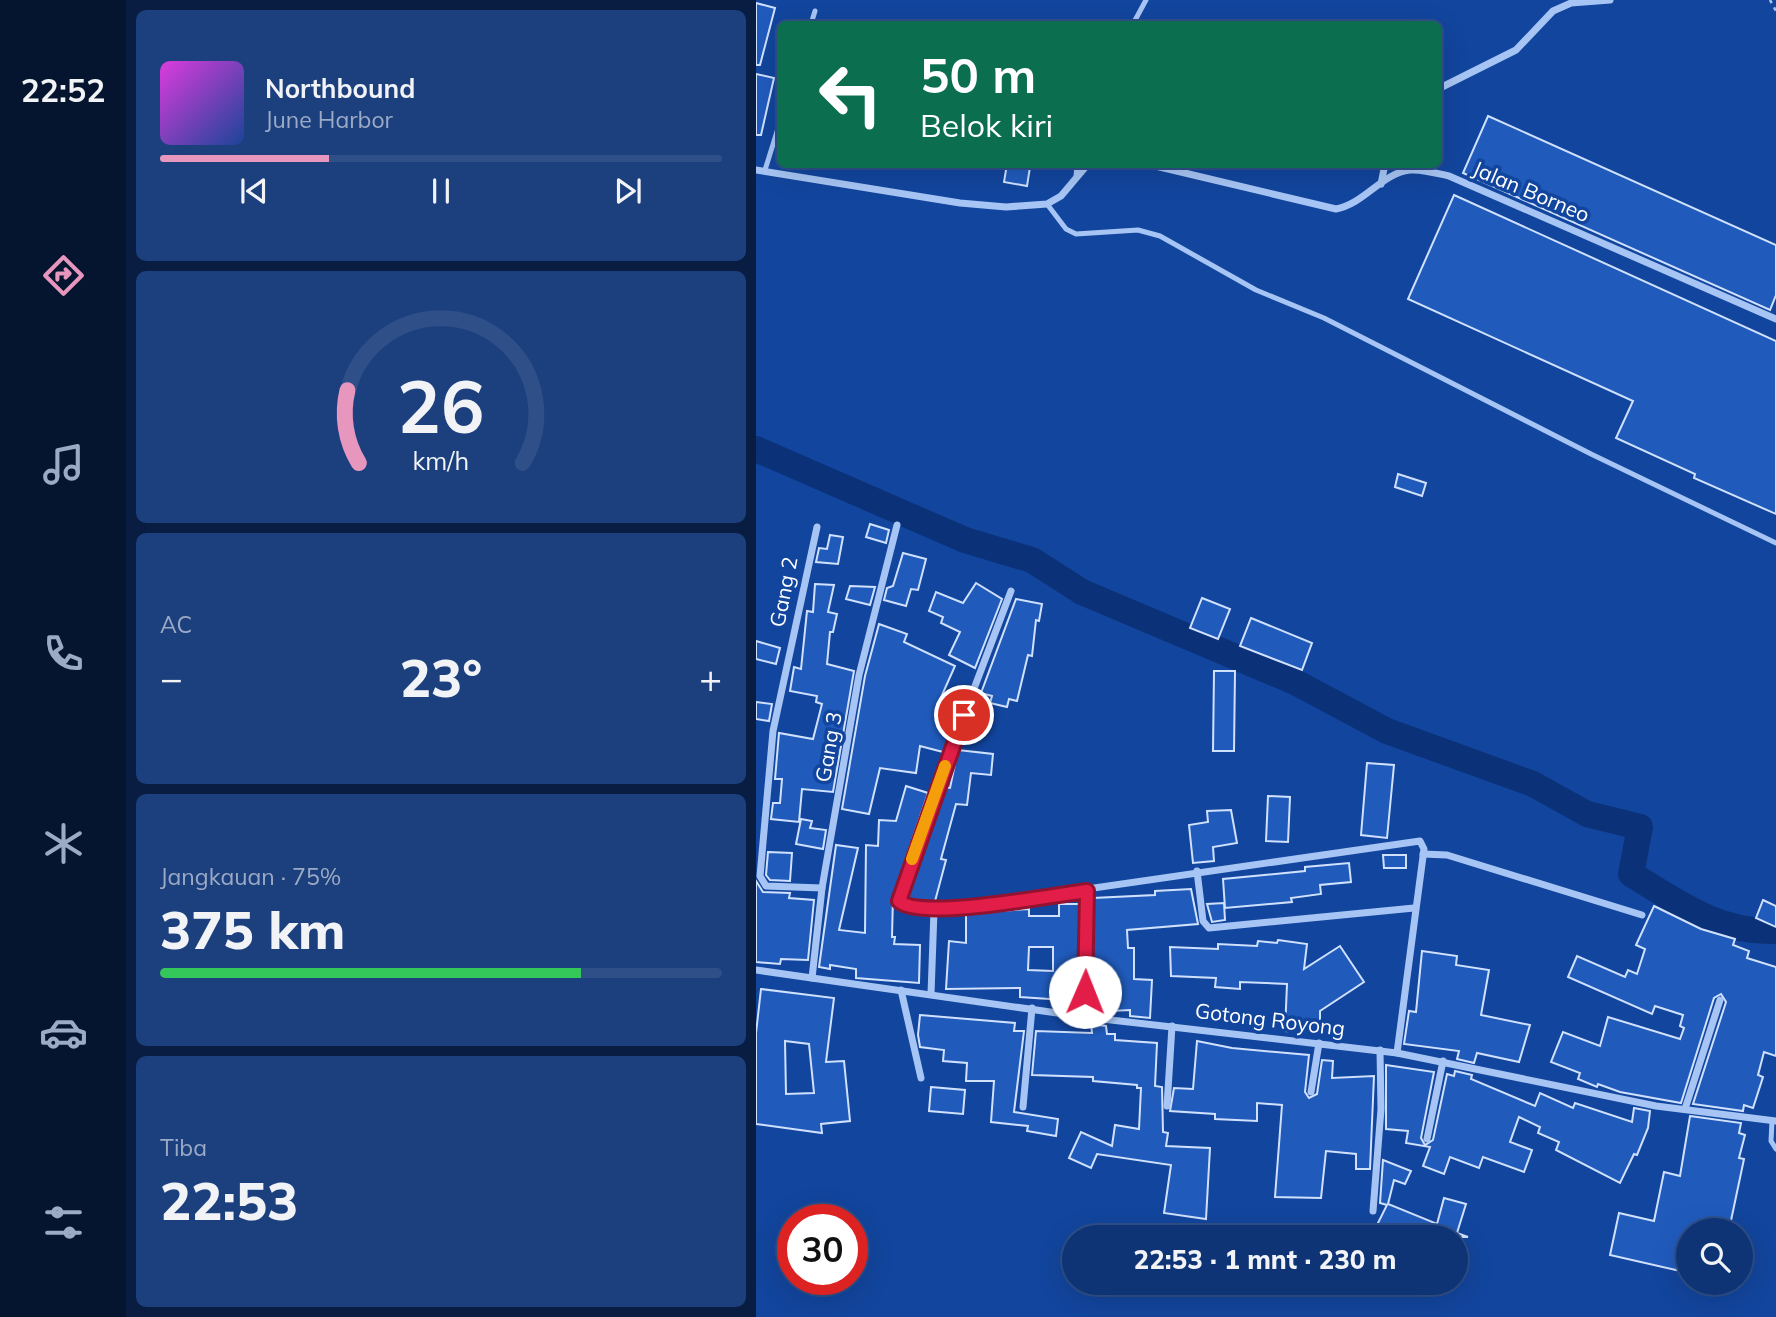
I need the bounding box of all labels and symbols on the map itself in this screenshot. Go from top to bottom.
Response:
street label: Jalan Borneo [1469,155,1594,227]
street label: Gang 2 [763,554,803,629]
pin [934,685,994,745]
street label: Gang 3 [809,710,847,784]
position arrow [1048,955,1122,1029]
street label: Gotong Royong [1194,997,1347,1041]
speed limit sign: 30 [777,1204,868,1295]

